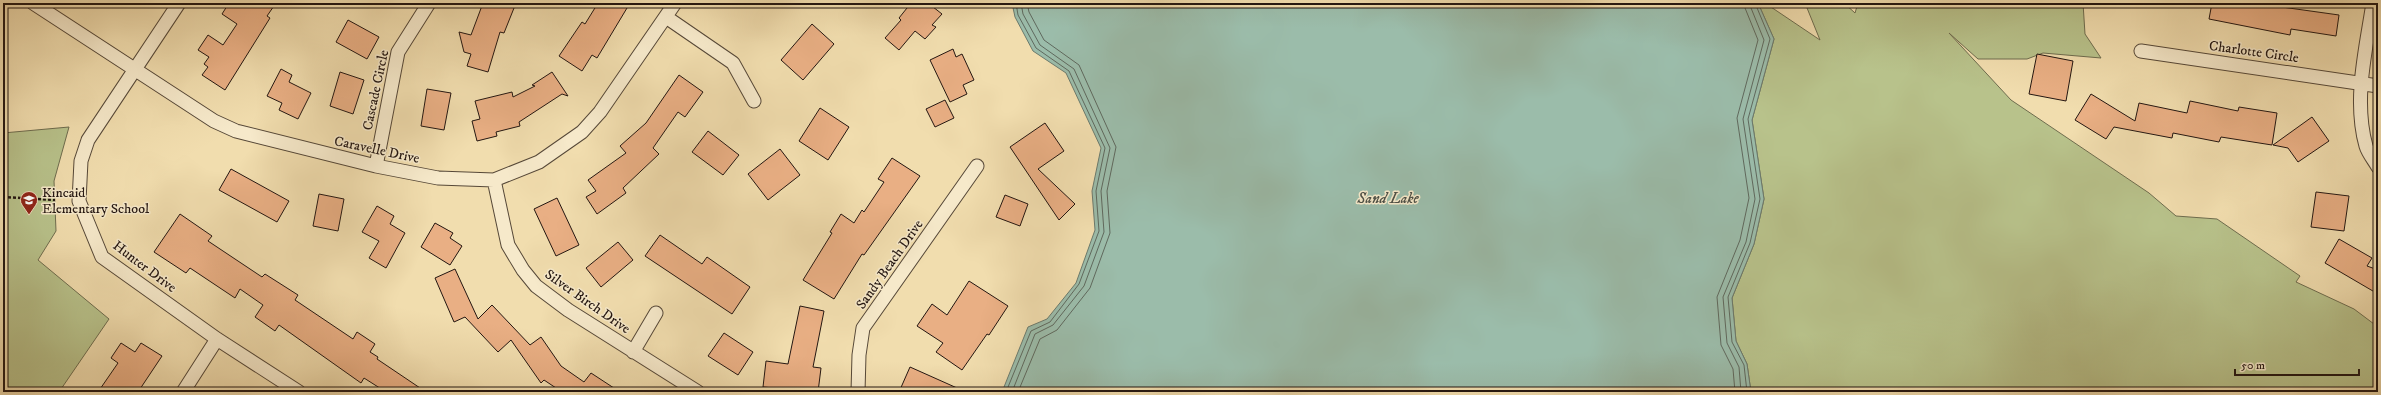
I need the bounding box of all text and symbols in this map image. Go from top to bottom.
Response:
street label: Charlotte Circle [2208,37,2300,67]
street label: Cascade Circle [359,48,393,132]
street label: Caravelle Drive [333,132,421,168]
place label: Kincaid Elementary School [42,184,150,218]
water label: Sand Lake [1356,189,1420,208]
school or university icon: Kincaid Elementary School [19,190,39,215]
street label: Sandy Beach Drive [852,216,927,313]
street label: Hunter Drive [109,237,180,297]
street label: Silver Birch Drive [541,266,634,338]
scale bar [2235,351,2359,377]
text: 50 m [2241,358,2265,373]

